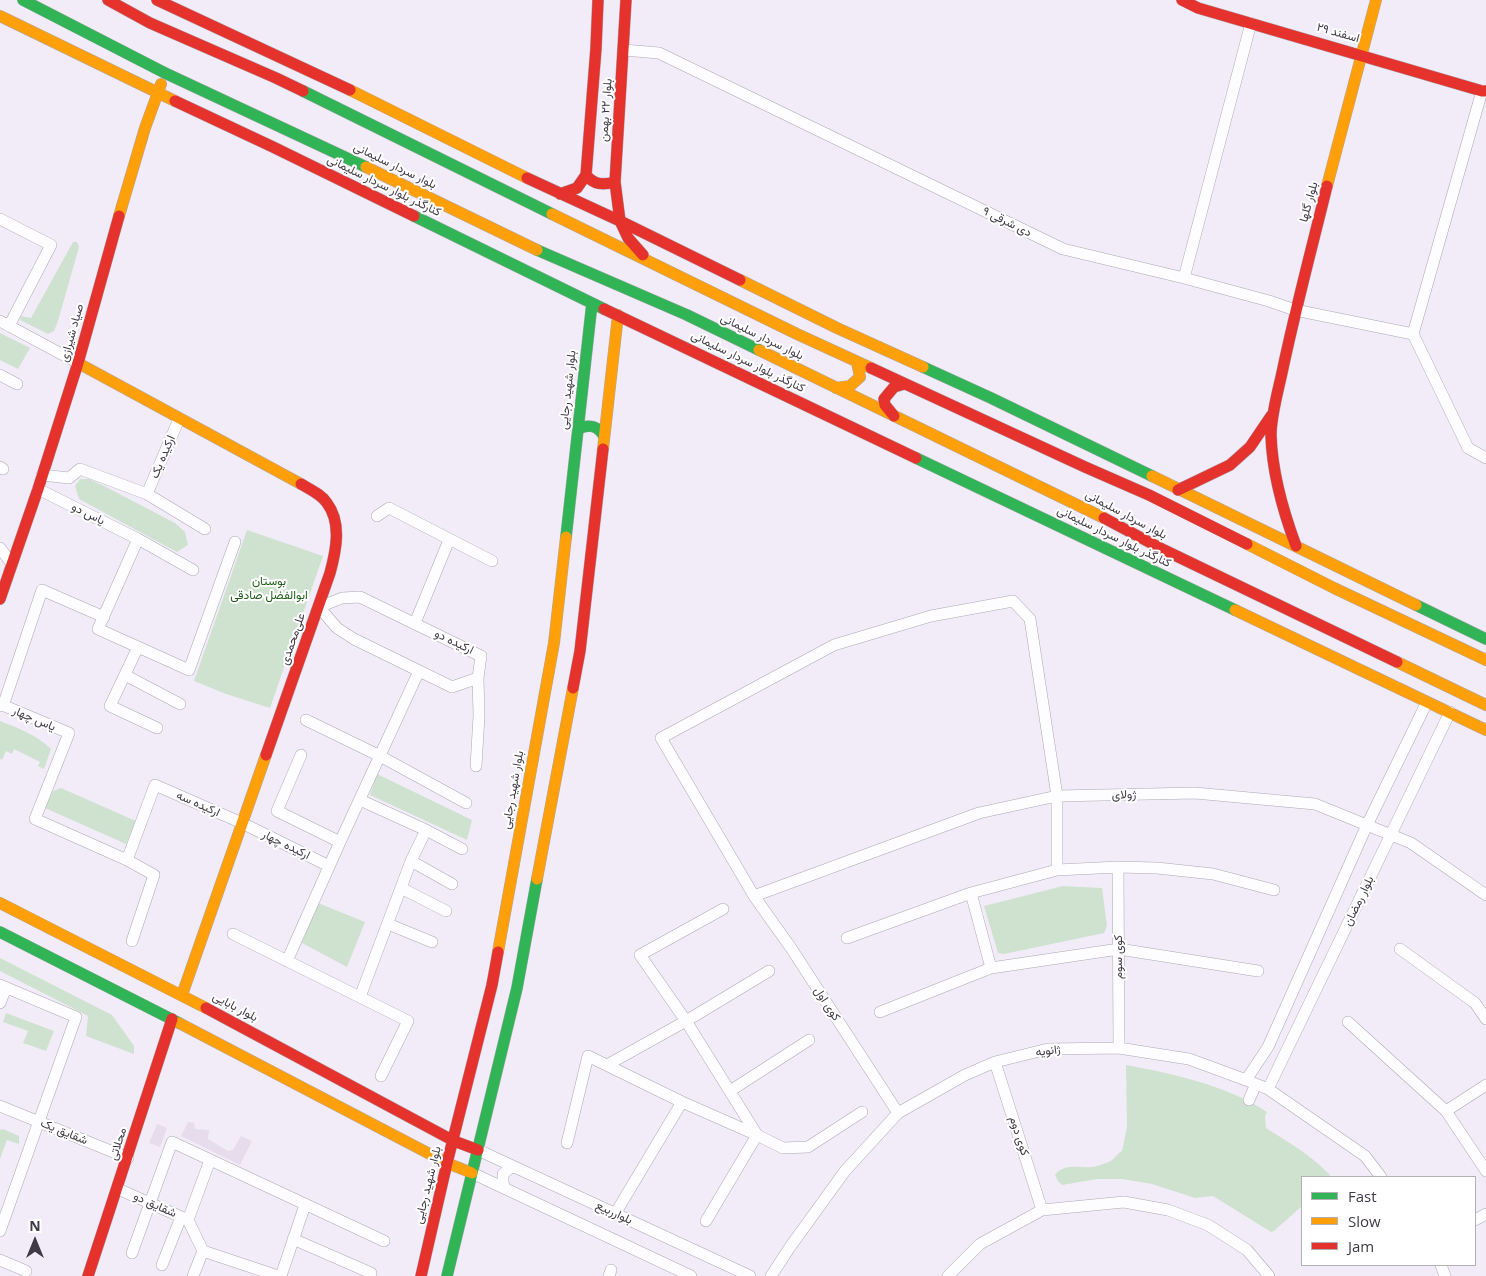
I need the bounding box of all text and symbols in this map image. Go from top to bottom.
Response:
street label: ۲۹ اسفند [1315,20,1361,46]
street label: بلوار ۲۲ بهمن [597,78,615,142]
street label: بلوار سردار سلیمانی [351,140,439,192]
street label: کنارگذر بلوار سردار سلیمانی [325,152,443,220]
street label: بلوار گلها [1297,180,1321,224]
street label: ۹ دی شرقی [980,204,1034,240]
street label: صیاد شیرازی [57,302,87,364]
street label: بلوار سردار سلیمانی [718,311,806,363]
street label: کنارگذر بلوار سردار سلیمانی [689,328,807,396]
street label: بلوار شهید رجایی [557,350,579,430]
street label: ارکیده یک [147,433,179,481]
street label: بلوار سردار سلیمانی [1083,487,1169,543]
street label: یاس دو [69,500,107,528]
street label: کنارگذر بلوار سردار سلیمانی [1055,503,1173,571]
park label: بوستان ابوالفضل صادقی [230,575,308,603]
street label: علی‌محمدی [277,611,309,667]
street label: ارکیده دو [432,626,476,658]
street label: یاس چهار [10,703,58,735]
street label: بلوار شهید رجایی [499,750,527,830]
street label: ارکیده سه [174,788,222,820]
street label: ژولای [1112,788,1136,802]
street label: ارکیده چهار [260,827,312,863]
street label: بلوار رمضان [1341,874,1377,928]
street label: کوی سوم [1112,935,1126,979]
street label: کوی اول [811,984,843,1024]
street label: بلوار بابایی [210,989,260,1025]
street label: ژانویه [1035,1042,1061,1060]
street label: کوی دوم [1006,1115,1032,1157]
street label: شقایق یک [38,1116,90,1148]
street label: محلاتی [106,1126,130,1162]
street label: بلوار شهید رجایی [411,1145,445,1225]
legend [1301,1176,1476,1266]
text: Fast [1348,1186,1377,1206]
street label: شقایق دو [131,1189,179,1221]
street label: بلوارربیع [593,1198,635,1228]
text: Slow [1348,1211,1381,1231]
north arrow [10,1216,60,1266]
text: N [29,1216,41,1235]
text: Jam [1348,1236,1374,1256]

